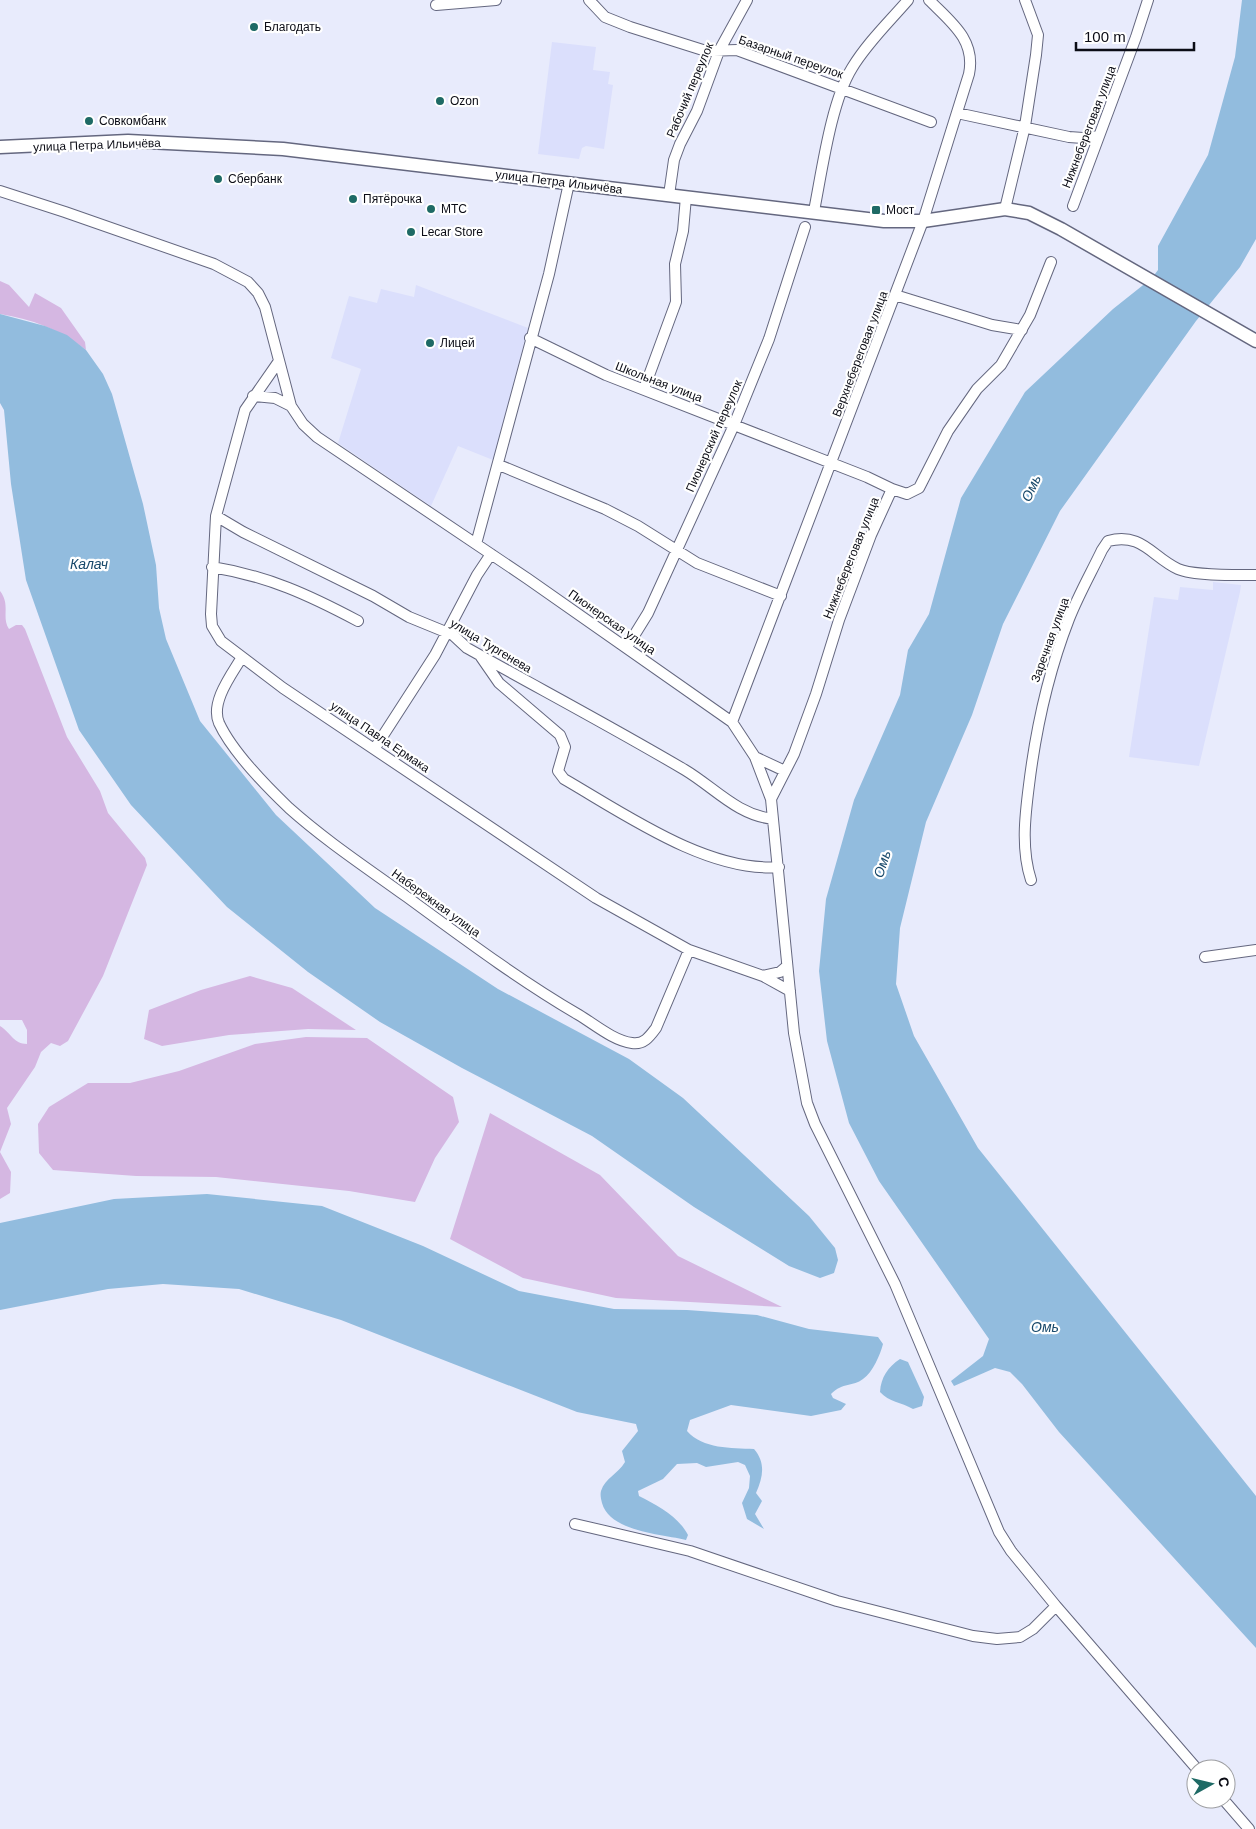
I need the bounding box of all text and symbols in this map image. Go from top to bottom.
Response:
place label: Благодать [264,20,321,34]
scale bar [1076,20,1194,52]
marker: Благодать [248,21,260,33]
text: 100 m [1084,28,1126,45]
street label: Базарный переулок [737,33,846,82]
street label: Рабочий переулок [664,40,717,140]
street label: Нижнебереговая улица [1059,64,1119,190]
place label: Ozon [450,94,479,108]
marker: Ozon [434,95,446,107]
place label: Совкомбанк [99,114,167,128]
marker: Совкомбанк [83,115,95,127]
street label: улица Петра Ильичёва [33,136,161,154]
street label: улица Петра Ильичёва [495,167,624,197]
place label: Сбербанк [228,172,283,186]
marker: Сбербанк [212,173,224,185]
place label: Пятёрочка [363,192,422,206]
marker: Пятёрочка [347,193,359,205]
place label: МТС [441,202,467,216]
marker: МТС [425,203,437,215]
place label: Мост [886,203,915,217]
marker: Мост [870,204,882,216]
place label: Lecar Store [421,225,483,239]
marker: Lecar Store [405,226,417,238]
street label: Верхнебереговая улица [830,289,891,419]
place label: Лицей [440,336,475,350]
marker: Лицей [424,337,436,349]
street label: Школьная улица [613,359,705,405]
street label: Пионерский переулок [683,377,745,494]
water label: Омь [1018,472,1044,504]
street label: Нижнебереговая улица [820,495,882,621]
water label: Калач [70,556,108,572]
street label: Пионерская улица [566,587,658,657]
street label: Заречная улица [1028,595,1072,684]
street label: улица Тургенева [448,616,535,676]
street label: улица Павла Ермака [328,699,432,776]
water label: Омь [870,848,894,880]
street label: Набережная улица [389,866,483,940]
water label: Омь [1031,1319,1059,1335]
north arrow [1186,1759,1236,1809]
text: С [1215,1776,1233,1788]

